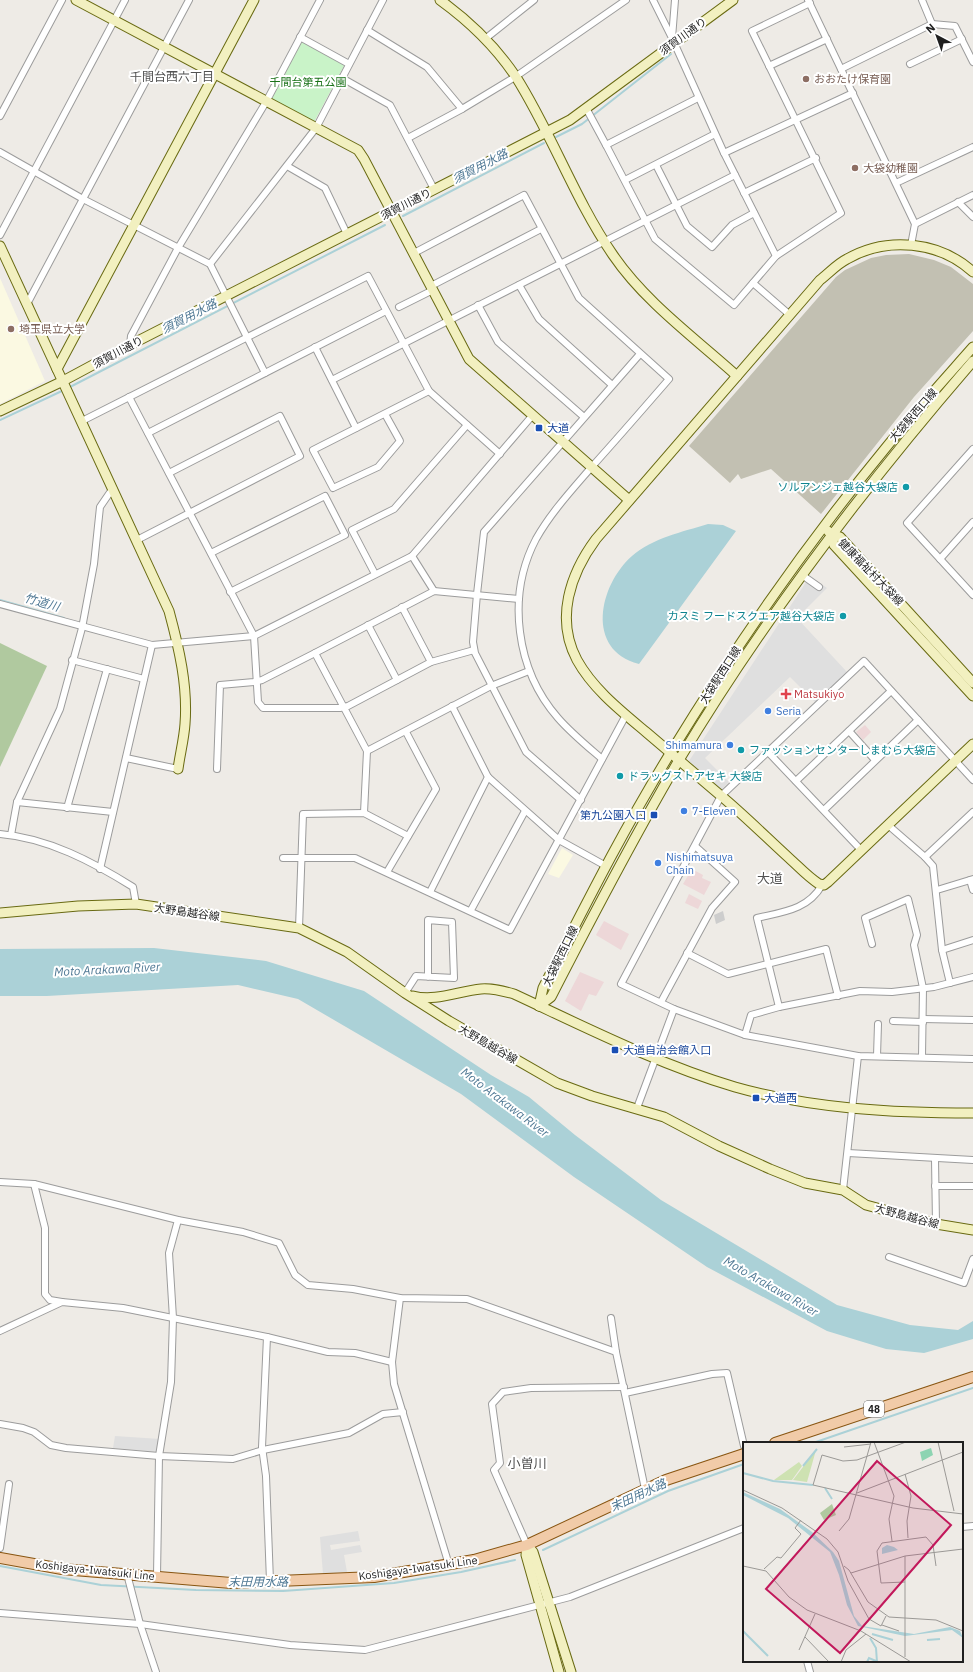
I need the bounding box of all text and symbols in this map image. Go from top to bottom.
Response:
street label: 須賀川通り [657,14,709,58]
north arrow [917,16,957,56]
text: N [923,21,938,36]
district label: 千間台西六丁目 [130,69,214,84]
place label: おおたけ保育園 [814,72,891,86]
marker: おおたけ保育園 [801,74,811,84]
park label: 千間台第五公園 [270,75,347,89]
water label: 須賀用水路 [450,145,511,186]
place label: 大袋幼稚園 [863,161,918,175]
marker: 大袋幼稚園 [850,163,860,173]
street label: 須賀川通り [378,185,434,223]
water label: 須賀用水路 [159,295,220,336]
place label: 埼玉県立大学 [19,322,85,336]
marker: 埼玉県立大学 [6,324,16,334]
street label: 須賀川通り [90,333,146,371]
street label: 大袋駅西口線 [886,386,940,444]
place label: 大道 [547,421,569,435]
marker: 大道 [534,423,544,433]
place label: ソルアンジェ越谷大袋店 [777,480,898,494]
marker: ソルアンジェ越谷大袋店 [901,482,911,492]
street label: 健康福祉村大袋線 [835,535,907,609]
water label: 竹道川 [23,590,63,615]
place label: カスミ フードスクエア越谷大袋店 [667,609,835,623]
marker: カスミ フードスクエア越谷大袋店 [838,611,848,621]
street label: 大袋駅西口線 [696,644,744,706]
place label: Matsukiyo [794,687,844,701]
marker: Matsukiyo [781,689,791,699]
place label: Seria [776,704,801,718]
marker: Seria [763,706,773,716]
place label: Shimamura [665,738,722,752]
marker: Shimamura [725,740,735,750]
place label: ファッションセンターしまむら大袋店 [749,743,936,757]
marker: ファッションセンターしまむら大袋店 [736,745,746,755]
place label: ドラッグストアセキ 大袋店 [628,769,762,783]
marker: ドラッグストアセキ 大袋店 [615,771,625,781]
place label: 7-Eleven [692,804,736,818]
marker: 7-Eleven [679,806,689,816]
place label: 第九公園入口 [580,808,646,822]
marker: 第九公園入口 [649,810,659,820]
place label: Nishimatsuya Chain [666,850,733,877]
marker: Nishimatsuya Chain [653,858,663,868]
district label: 大道 [757,870,783,887]
street label: 大野島越谷線 [153,900,221,924]
street label: 大袋駅西口線 [539,923,581,989]
water label: Moto Arakawa River [54,959,161,979]
street label: 大野島越谷線 [456,1021,520,1067]
place label: 大道自治会館入口 [623,1043,711,1057]
marker: 大道自治会館入口 [610,1045,620,1055]
water label: Moto Arakawa River [458,1064,552,1140]
place label: 大道西 [764,1091,797,1105]
marker: 大道西 [751,1093,761,1103]
street label: 大野島越谷線 [873,1201,941,1231]
water label: Moto Arakawa River [721,1253,821,1319]
road number: 48 [864,1401,884,1417]
inset map [743,1442,963,1662]
district label: 小曽川 [507,1455,547,1472]
water label: 末田用水路 [608,1475,669,1514]
street label: Koshigaya-Iwatsuki Line [358,1553,478,1583]
street label: Koshigaya-Iwatsuki Line [35,1557,155,1583]
water label: 末田用水路 [228,1574,289,1589]

